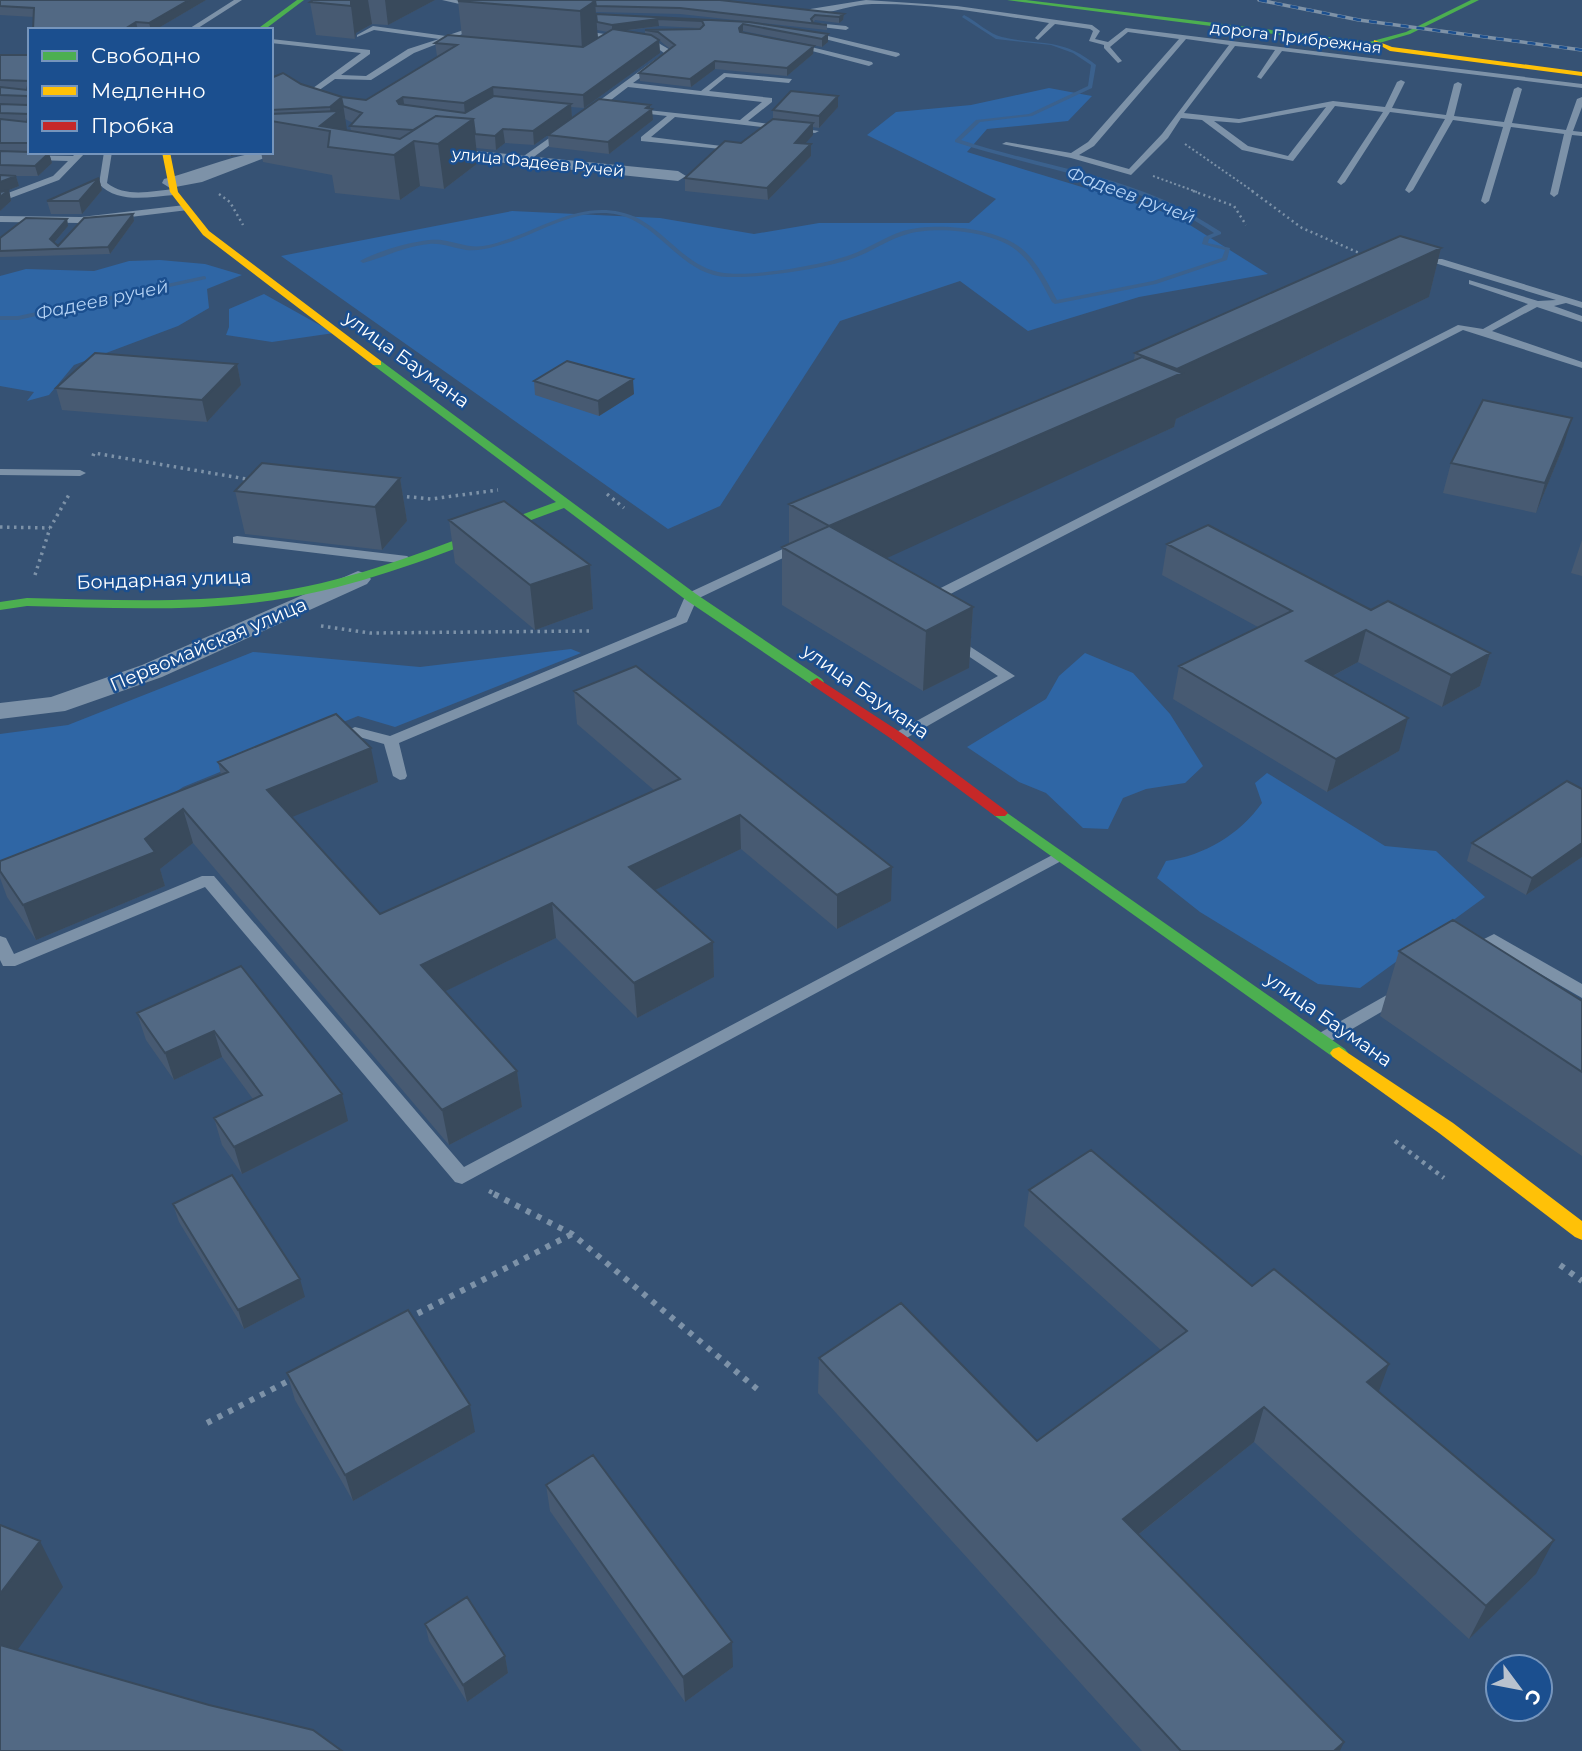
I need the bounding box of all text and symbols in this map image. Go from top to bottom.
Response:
street label: дорога Прибрежная [1209,18,1383,57]
legend [28,28,273,154]
text: Свободно [91,43,201,68]
text: Медленно [91,78,206,103]
text: Пробка [91,113,174,138]
street label: улица Фадеев Ручей [450,144,625,181]
water label: Фадеев ручей [1064,162,1198,228]
water label: Фадеев ручей [34,275,170,325]
street label: улица Баумана [339,305,474,413]
street label: Бондарная улица [76,565,252,594]
street label: Первомайская улица [106,593,310,696]
street label: улица Баумана [797,638,934,744]
street label: улица Баумана [1260,966,1397,1072]
north arrow [1484,1653,1554,1723]
text: С [1519,1685,1546,1709]

